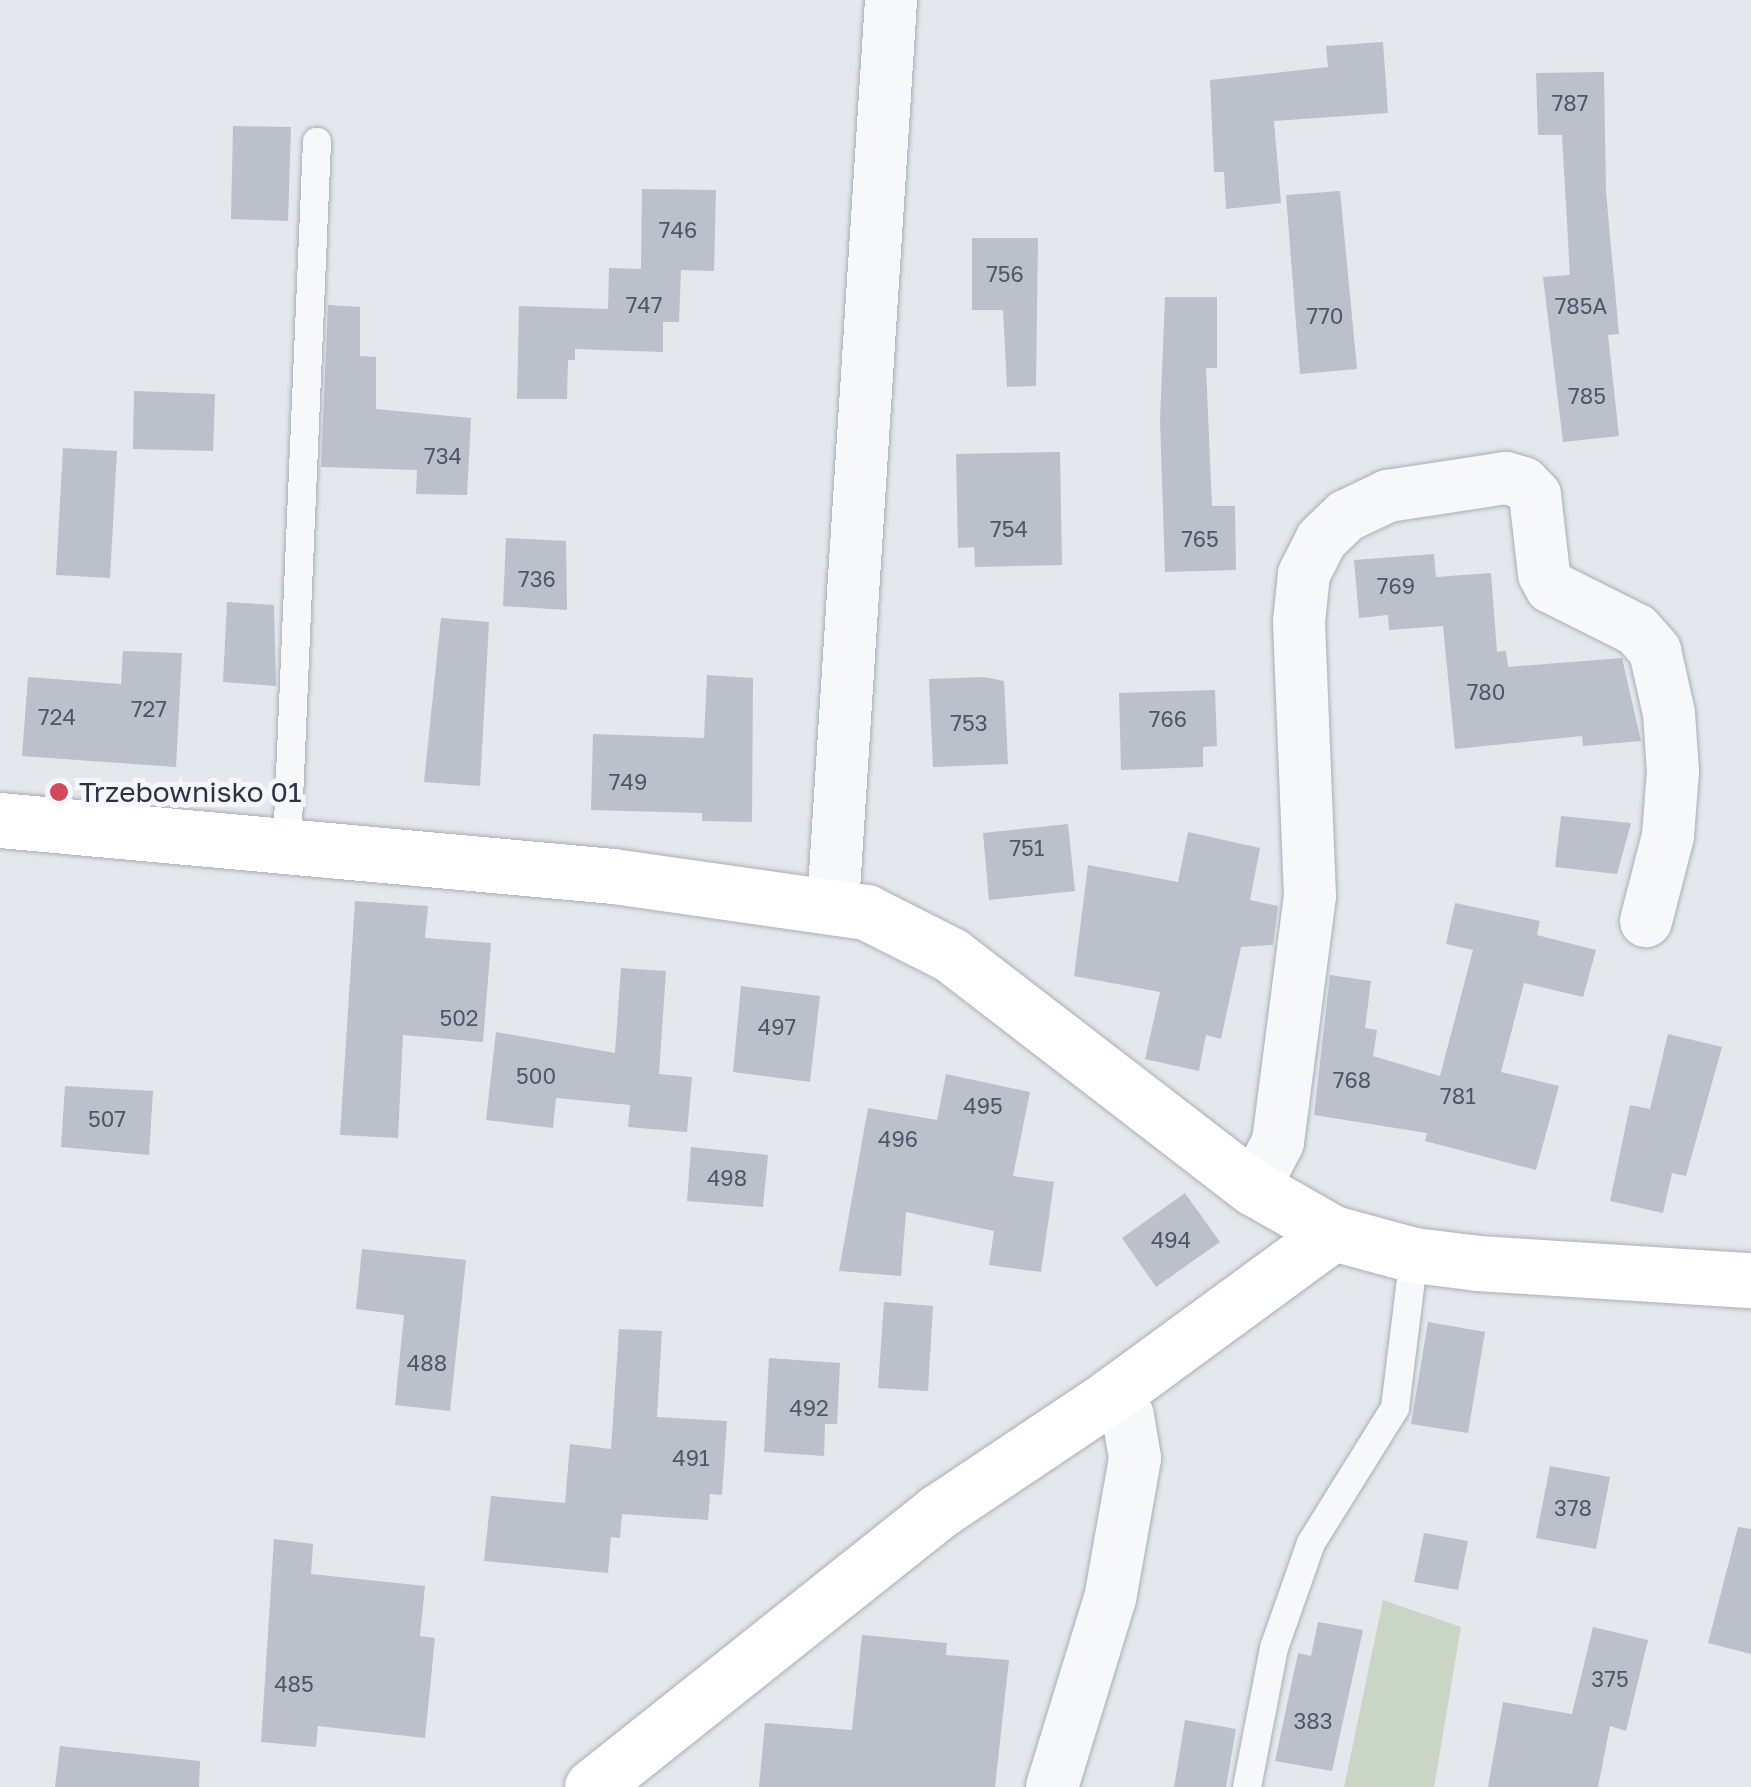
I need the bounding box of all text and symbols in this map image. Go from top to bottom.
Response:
house number: 787 [1552,90,1588,116]
house number: 746 [659,217,697,243]
house number: 756 [986,261,1024,287]
house number: 747 [626,292,662,318]
house number: 785A [1555,293,1607,319]
house number: 770 [1307,303,1343,329]
house number: 785 [1568,383,1606,409]
house number: 734 [424,443,462,469]
house number: 754 [990,516,1028,542]
house number: 765 [1181,526,1219,552]
house number: 736 [518,566,556,592]
house number: 769 [1377,573,1415,599]
house number: 780 [1467,679,1505,705]
house number: 727 [131,696,167,722]
house number: 724 [38,704,76,730]
house number: 766 [1149,706,1187,732]
house number: 753 [950,710,988,736]
house number: 749 [609,769,647,795]
place label: Trzebownisko 01 [79,775,302,809]
marker: Trzebownisko 01 [48,781,70,803]
house number: 751 [1009,835,1045,861]
house number: 502 [439,1005,479,1031]
house number: 497 [758,1014,796,1040]
house number: 500 [516,1063,556,1089]
house number: 768 [1333,1067,1371,1093]
house number: 781 [1440,1083,1476,1109]
house number: 495 [963,1093,1003,1119]
house number: 507 [88,1106,126,1132]
house number: 496 [878,1126,918,1152]
house number: 498 [707,1165,747,1191]
house number: 494 [1151,1227,1191,1253]
house number: 488 [407,1350,447,1376]
house number: 492 [789,1395,829,1421]
house number: 491 [672,1445,710,1471]
house number: 378 [1554,1495,1592,1521]
house number: 375 [1591,1666,1629,1692]
house number: 485 [274,1671,314,1697]
house number: 383 [1293,1708,1333,1734]

